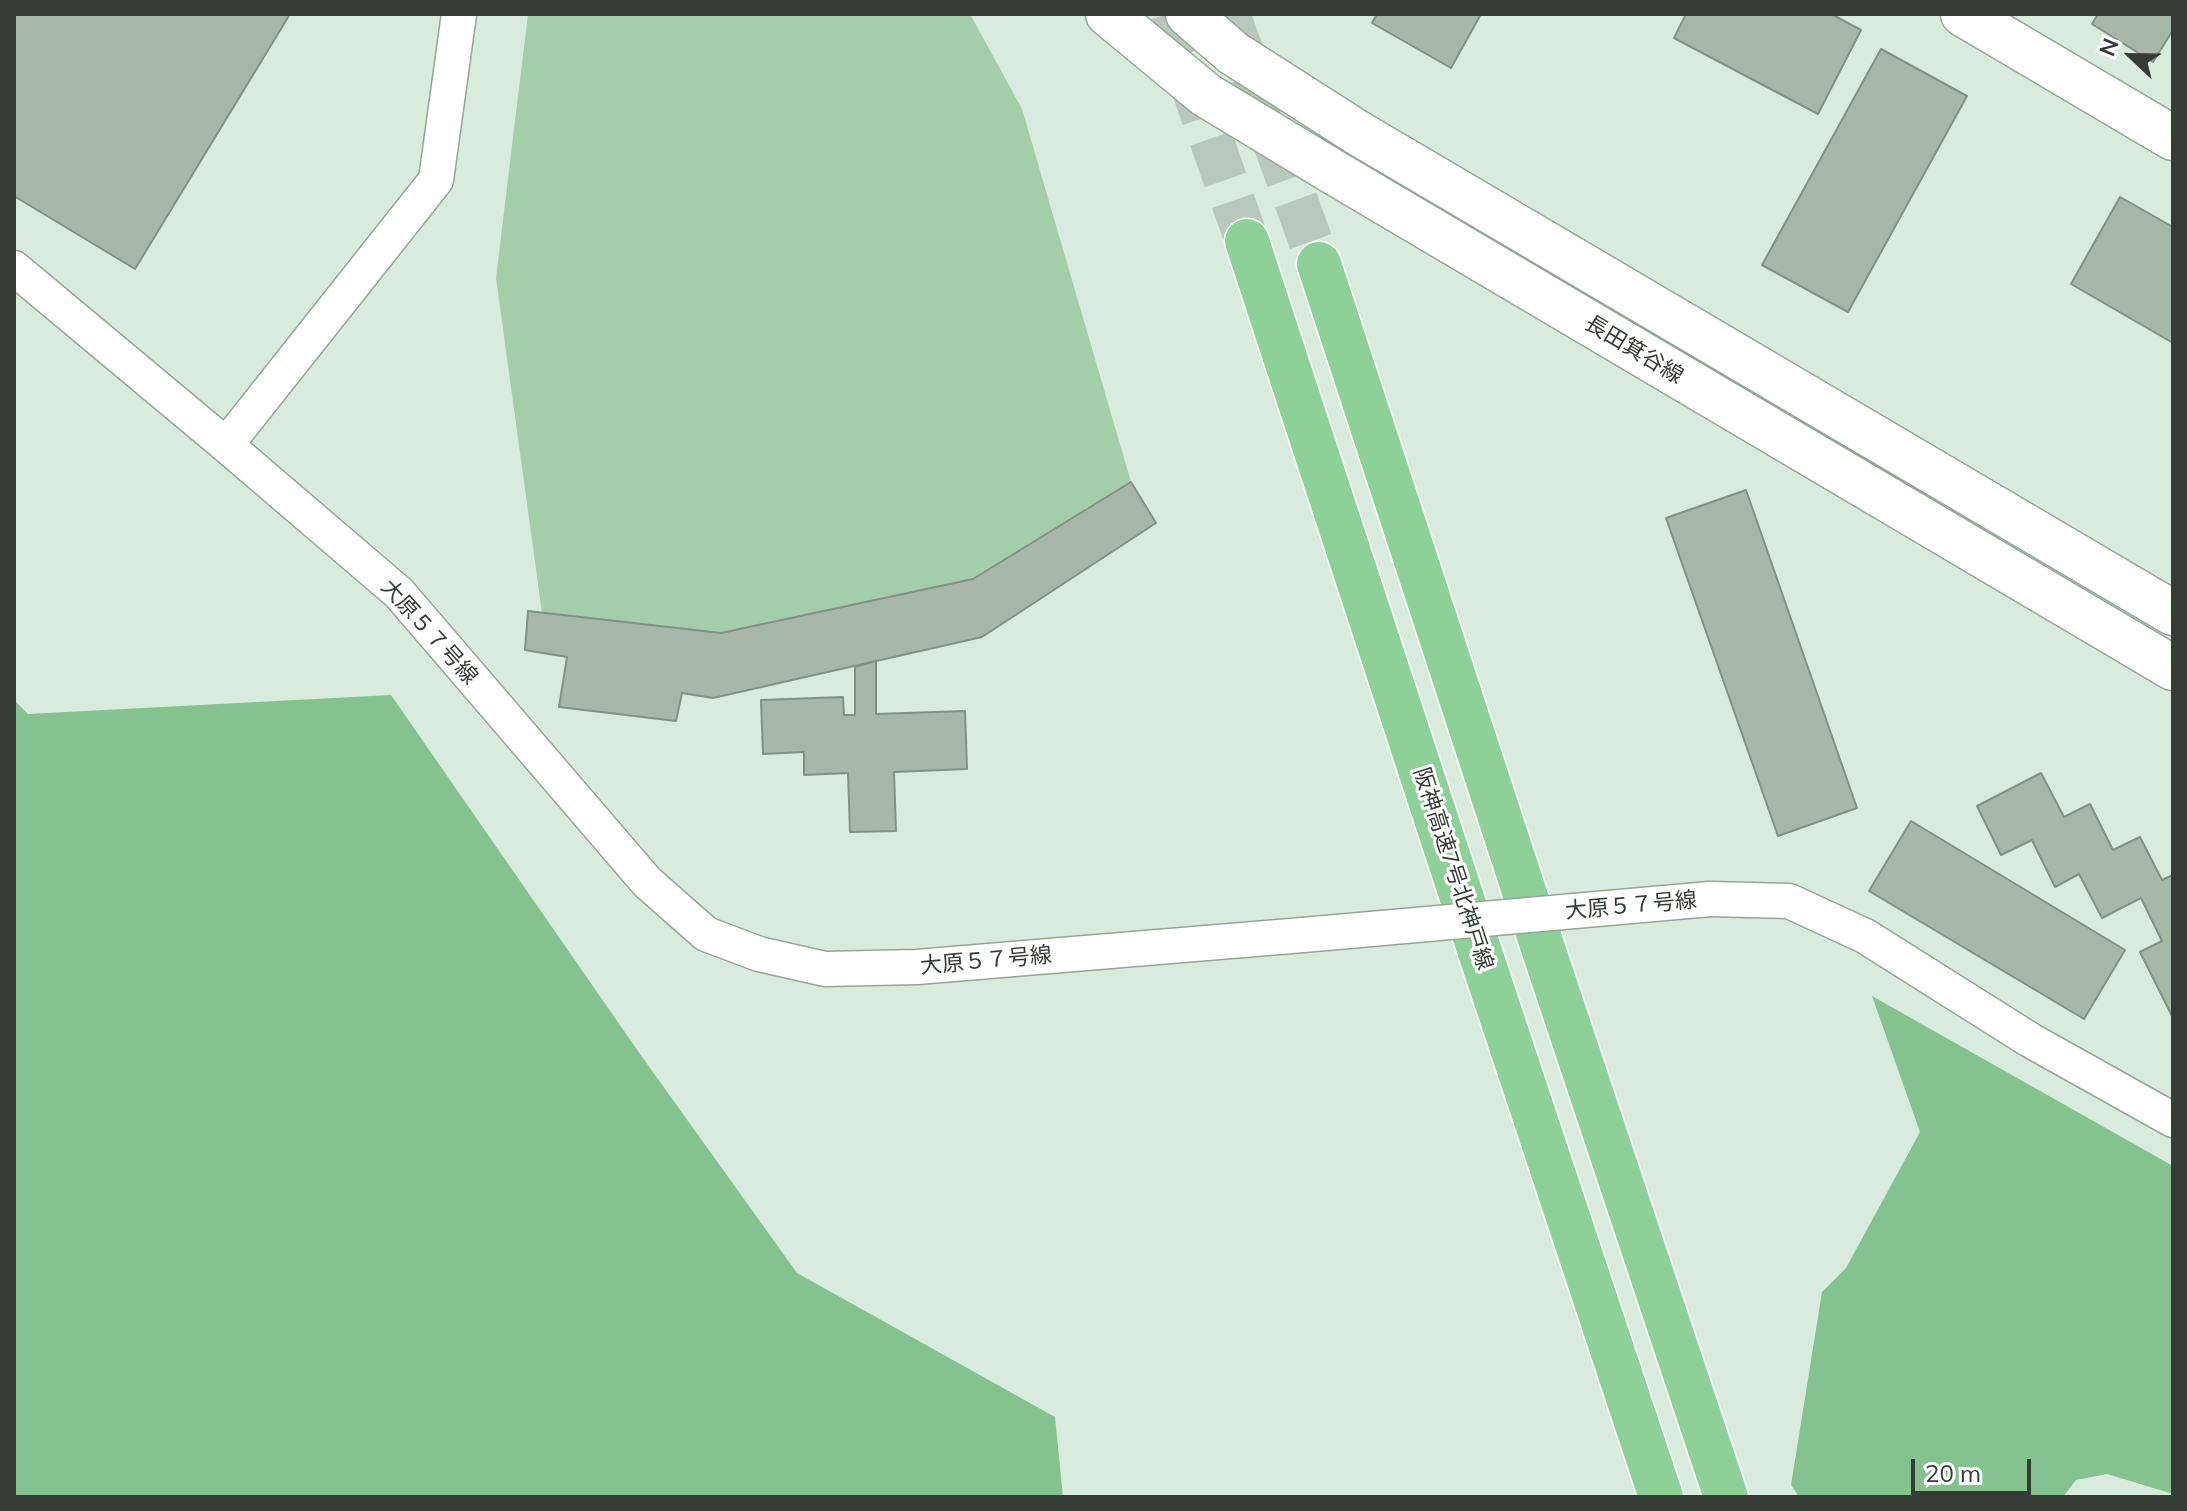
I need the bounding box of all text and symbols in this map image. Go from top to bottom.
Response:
north arrow [2091,16,2171,96]
text: N [2093,34,2125,60]
street label: 長田箕谷線 [1580,310,1688,390]
street label: 大原５７号線 [375,574,483,690]
street label: 阪神高速7号北神戸線 [1408,764,1498,974]
street label: 大原５７号線 [1564,887,1698,925]
street label: 大原５７号線 [919,942,1053,980]
scale bar [1915,1443,2035,1493]
text: 20 m [1925,1458,1981,1488]

